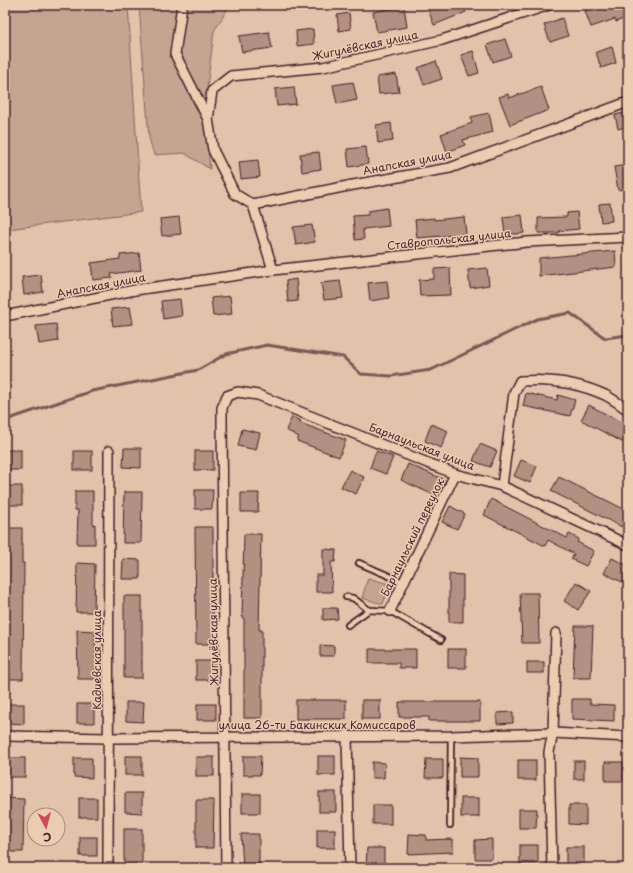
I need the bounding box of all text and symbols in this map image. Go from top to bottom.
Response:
street label: Жигулёвская улица [310,25,420,65]
street label: Анапская улица [361,145,453,179]
street label: Ставропольская улица [386,224,512,254]
street label: Анапская улица [55,268,147,302]
street label: Барнаульская улица [367,418,477,474]
street label: Барнаульский переулок [376,474,448,599]
street label: Жигулёвская улица [204,578,222,687]
street label: Кадиевская улица [88,610,105,710]
street label: улица 26-ти Бакинских Комиссаров [218,716,416,733]
north arrow [26,807,66,847]
text: С [42,828,52,846]

